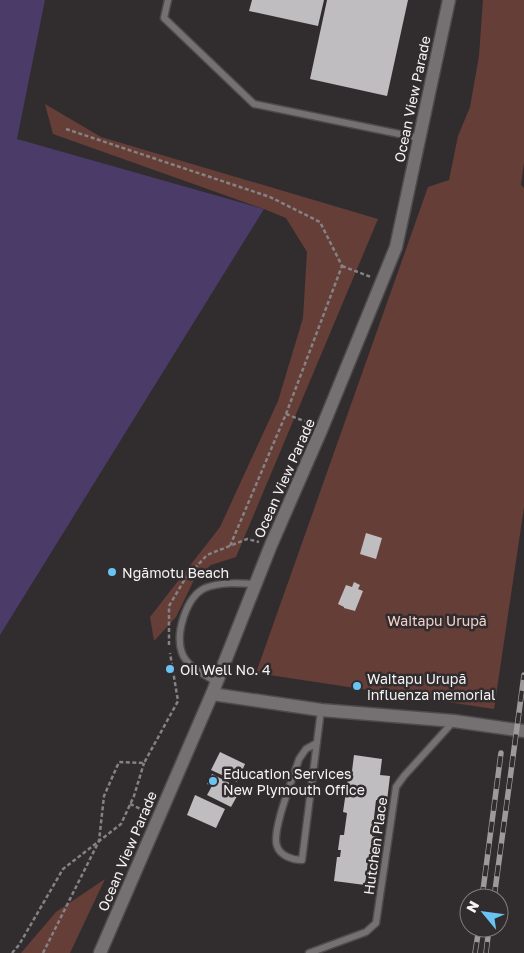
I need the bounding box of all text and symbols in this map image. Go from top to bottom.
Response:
street label: Ocean View Parade [390,34,434,164]
street label: Ocean View Parade [250,416,318,540]
place label: Ngāmotu Beach [122,564,229,581]
marker: Ngāmotu Beach [106,566,118,578]
park label: Waitapu Urupā [387,612,487,629]
place label: Oil Well No. 4 [180,661,271,678]
marker: Oil Well No. 4 [164,663,176,675]
place label: Waitapu Urupā influenza memorial [367,670,496,703]
marker: Waitapu Urupā influenza memorial [351,680,363,692]
place label: Education Services New Plymouth Office [223,765,365,798]
marker: Education Services New Plymouth Office [207,775,219,787]
street label: Ocean View Parade [94,788,160,914]
street label: Hutchen Place [360,796,390,896]
north arrow [459,888,509,938]
text: N [462,898,482,915]

